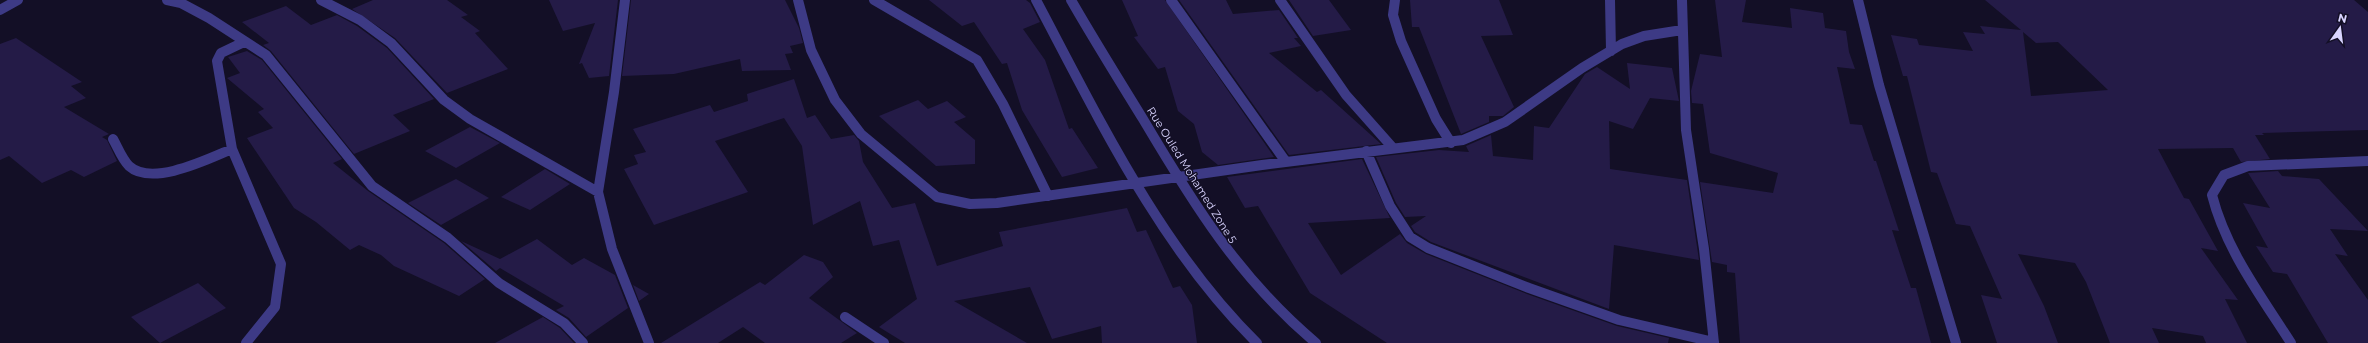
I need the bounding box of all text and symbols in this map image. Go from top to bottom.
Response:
north arrow [2320,8,2360,48]
text: N [2336,10,2348,26]
street label: Rue Ouled Mohamed Zone 5 [1144,104,1240,246]

